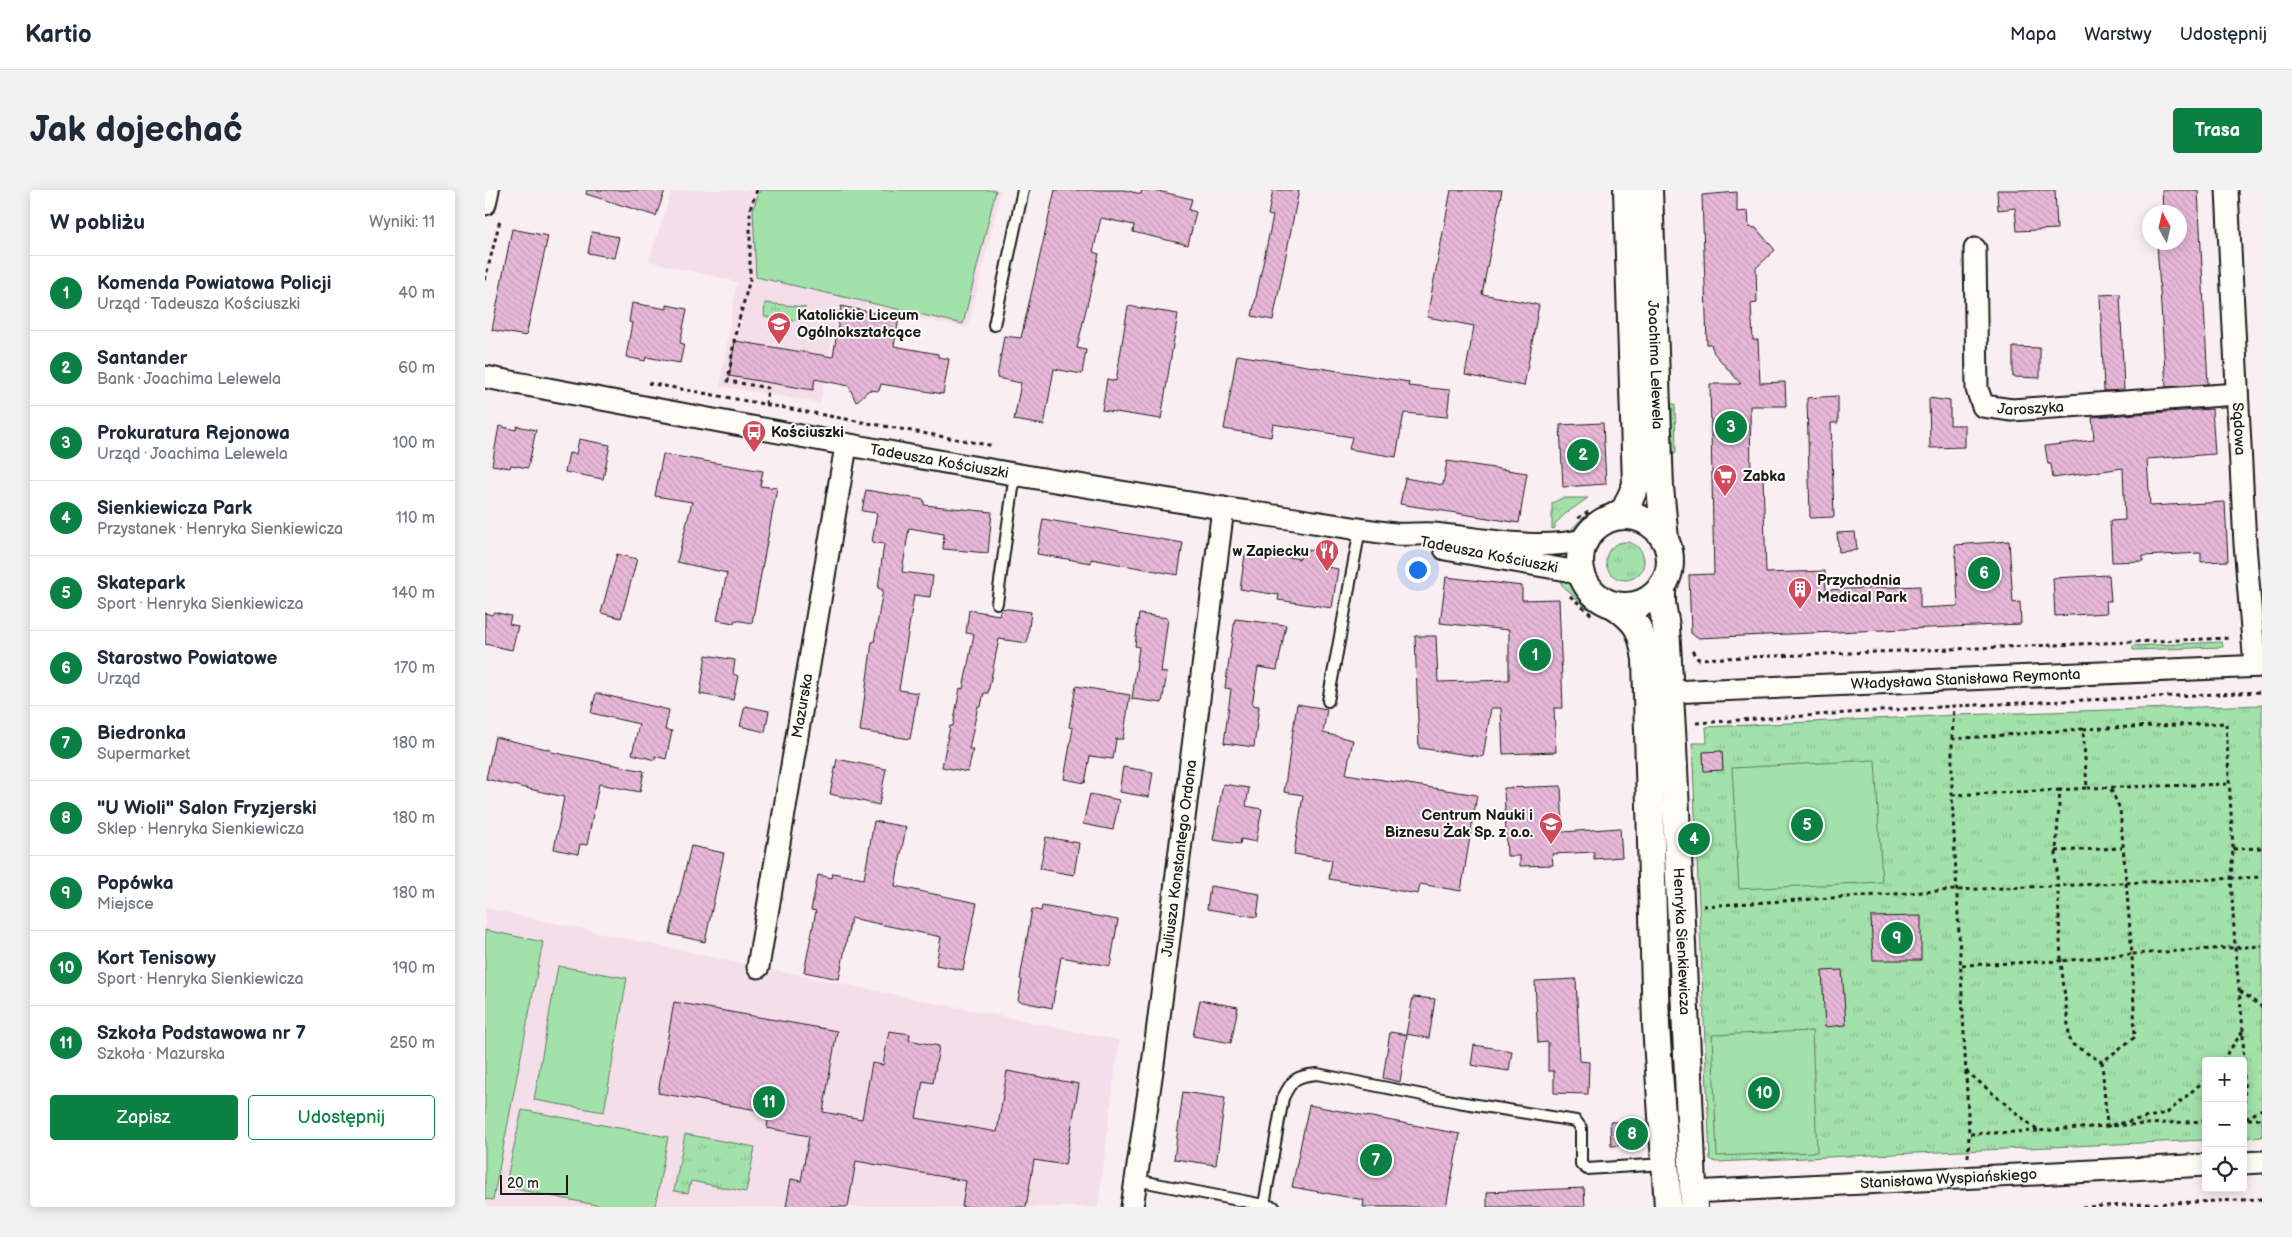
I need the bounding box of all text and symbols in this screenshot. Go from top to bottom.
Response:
text: Kartio [25,20,92,49]
text: Mapa [2010,24,2056,45]
text: Warstwy [2084,24,2152,45]
text: Udostępnij [2180,24,2267,45]
button: Trasa [2173,108,2262,153]
text: Jak dojechać [30,109,243,152]
north arrow [2142,205,2187,250]
text: W pobliżu [50,210,145,235]
text: Wyniki: 11 [369,213,435,232]
text: Komenda Powiatowa Policji [97,272,331,295]
text: 1 [63,284,69,303]
text: 40 m [398,284,435,303]
text: Urząd · Tadeusza Kościuszki [97,295,300,314]
street label: Joachima Lelewela [1644,300,1667,430]
place label: Katolickie Liceum Ogólnokształcące [797,306,921,342]
school or university icon: Katolickie Liceum Ogólnokształcące [766,311,792,345]
text: Santander [97,347,187,370]
text: 2 [61,359,71,378]
text: 60 m [398,359,435,378]
text: Bank · Joachima Lelewela [97,370,281,389]
street label: Jaroszyka [1996,397,2065,420]
street label: Sądowa [2228,402,2250,456]
pin: 3 [1715,408,1747,446]
bus stop icon: Kościuszki [741,419,767,453]
text: Prokuratura Rejonowa [97,422,290,445]
place label: Kościuszki [771,423,844,442]
text: 3 [61,434,71,453]
text: 100 m [392,434,435,453]
pin: 2 [1567,436,1599,474]
street label: Tadeusza Kościuszki [868,439,1010,483]
text: Urząd · Joachima Lelewela [97,445,288,464]
supermarket icon: Zabka [1712,463,1738,497]
place label: Zabka [1743,467,1786,486]
text: Sienkiewicza Park [97,497,252,520]
text: 4 [61,509,71,528]
text: 110 m [396,509,435,528]
text: Przystanek · Henryka Sienkiewicza [97,520,343,539]
street label: Tadeusza Kościuszki [1418,532,1560,578]
restaurant icon: w Zapiecku [1314,538,1340,572]
place label: w Zapiecku [1232,542,1309,561]
pin: 6 [1968,554,2000,592]
your location [1405,557,1431,583]
place label: Przychodnia Medical Park [1817,571,1907,607]
text: Skatepark [97,572,185,595]
building icon: Przychodnia Medical Park [1787,576,1813,610]
text: 5 [61,584,71,603]
text: 140 m [392,584,435,603]
text: Sport · Henryka Sienkiewicza [97,595,304,614]
pin: 1 [1519,636,1551,674]
text: Starostwo Powiatowe [97,647,277,670]
text: 6 [61,659,71,678]
text: 170 m [394,659,435,678]
street label: Władysława Stanisława Reymonta [1850,664,2081,694]
text: Urząd [97,670,140,689]
street label: Mazurska [787,672,817,740]
text: Biedronka [97,722,186,745]
text: 7 [62,734,70,753]
text: 180 m [393,734,435,753]
text: Supermarket [97,745,190,764]
street label: Juliusza Konstantego Ordona [1157,759,1201,958]
text: "U Wioli" Salon Fryzjerski [97,797,317,820]
place label: Centrum Nauki i Biznesu Żak Sp. z o.o. [1385,806,1533,842]
pin: 5 [1791,806,1823,844]
text: 8 [61,809,71,828]
text: 180 m [393,809,435,828]
school or university icon: Centrum Nauki i Biznesu Żak Sp. z o.o. [1538,811,1564,845]
text: Sklep · Henryka Sienkiewicza [97,820,304,839]
pin: 4 [1678,820,1710,858]
street label: Henryka Sienkiewicza [1669,867,1695,1015]
text: Popówka [97,872,174,895]
text: 9 [61,884,71,903]
text: 180 m [393,884,435,903]
text: Miejsce [97,895,154,914]
pin: 9 [1881,919,1913,957]
text: Kort Tenisowy [97,947,216,970]
text: 10 [58,959,74,978]
text: 190 m [393,959,435,978]
text: Sport · Henryka Sienkiewicza [97,970,304,989]
text: Szkoła Podstawowa nr 7 [97,1022,306,1045]
text: 11 [59,1034,73,1053]
text: 250 m [389,1034,435,1053]
text: Szkoła · Mazurska [97,1045,225,1064]
map controls [2202,1057,2247,1192]
button: + [2202,1057,2247,1102]
pin: 10 [1748,1074,1780,1112]
pin: 11 [753,1083,785,1121]
button: Zapisz [50,1095,238,1140]
button: Udostępnij [248,1095,435,1140]
button: − [2202,1102,2247,1147]
pin: 8 [1616,1115,1648,1153]
pin: 7 [1360,1141,1392,1179]
button: locate [2202,1147,2247,1192]
street label: Stanisława Wyspiańskiego [1860,1164,2038,1193]
scale bar [500,1172,567,1195]
text: 20 m [507,1175,539,1192]

